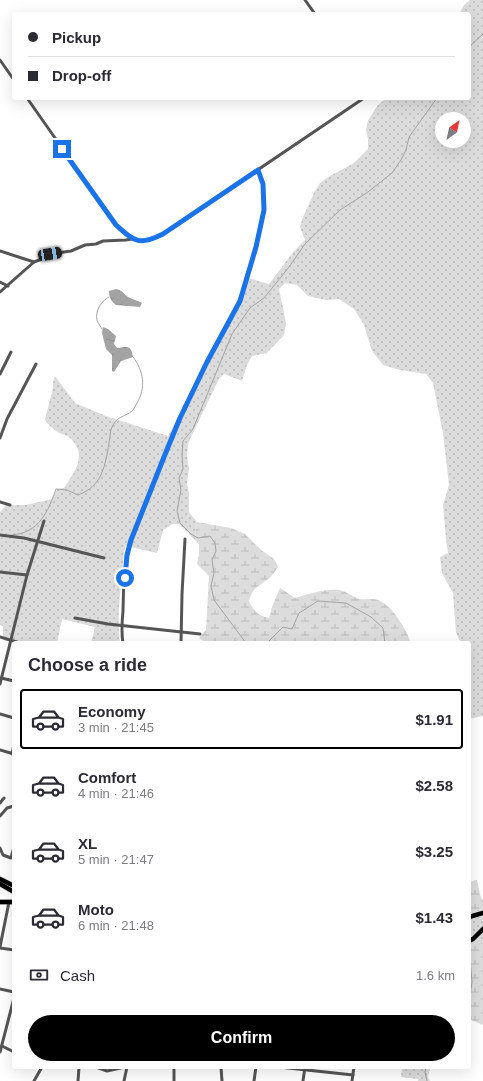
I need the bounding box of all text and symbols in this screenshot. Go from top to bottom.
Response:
text: Pickup [52,29,101,46]
text: Drop-off [52,67,111,84]
north arrow [435,112,471,148]
map controls [435,112,471,148]
route end [53,140,71,158]
car [37,246,63,262]
route start [116,569,134,587]
text: Choose a ride [28,655,147,675]
icon: car [30,701,66,737]
text: Economy [78,703,146,720]
text: $1.91 [415,711,453,728]
text: 3 min · 21:45 [78,720,154,735]
icon: car [30,767,66,803]
text: Comfort [78,769,136,786]
text: $2.58 [415,777,453,794]
text: 4 min · 21:46 [78,786,154,801]
icon: car [30,833,66,869]
text: XL [78,835,97,852]
text: $3.25 [415,843,453,860]
text: 5 min · 21:47 [78,852,154,867]
icon: car [30,899,66,935]
text: Moto [78,901,114,918]
text: $1.43 [415,909,453,926]
text: 6 min · 21:48 [78,918,154,933]
icon: cash [28,964,50,986]
text: Cash [60,967,95,984]
text: 1.6 km [416,968,455,983]
button: Confirm [28,1015,455,1061]

